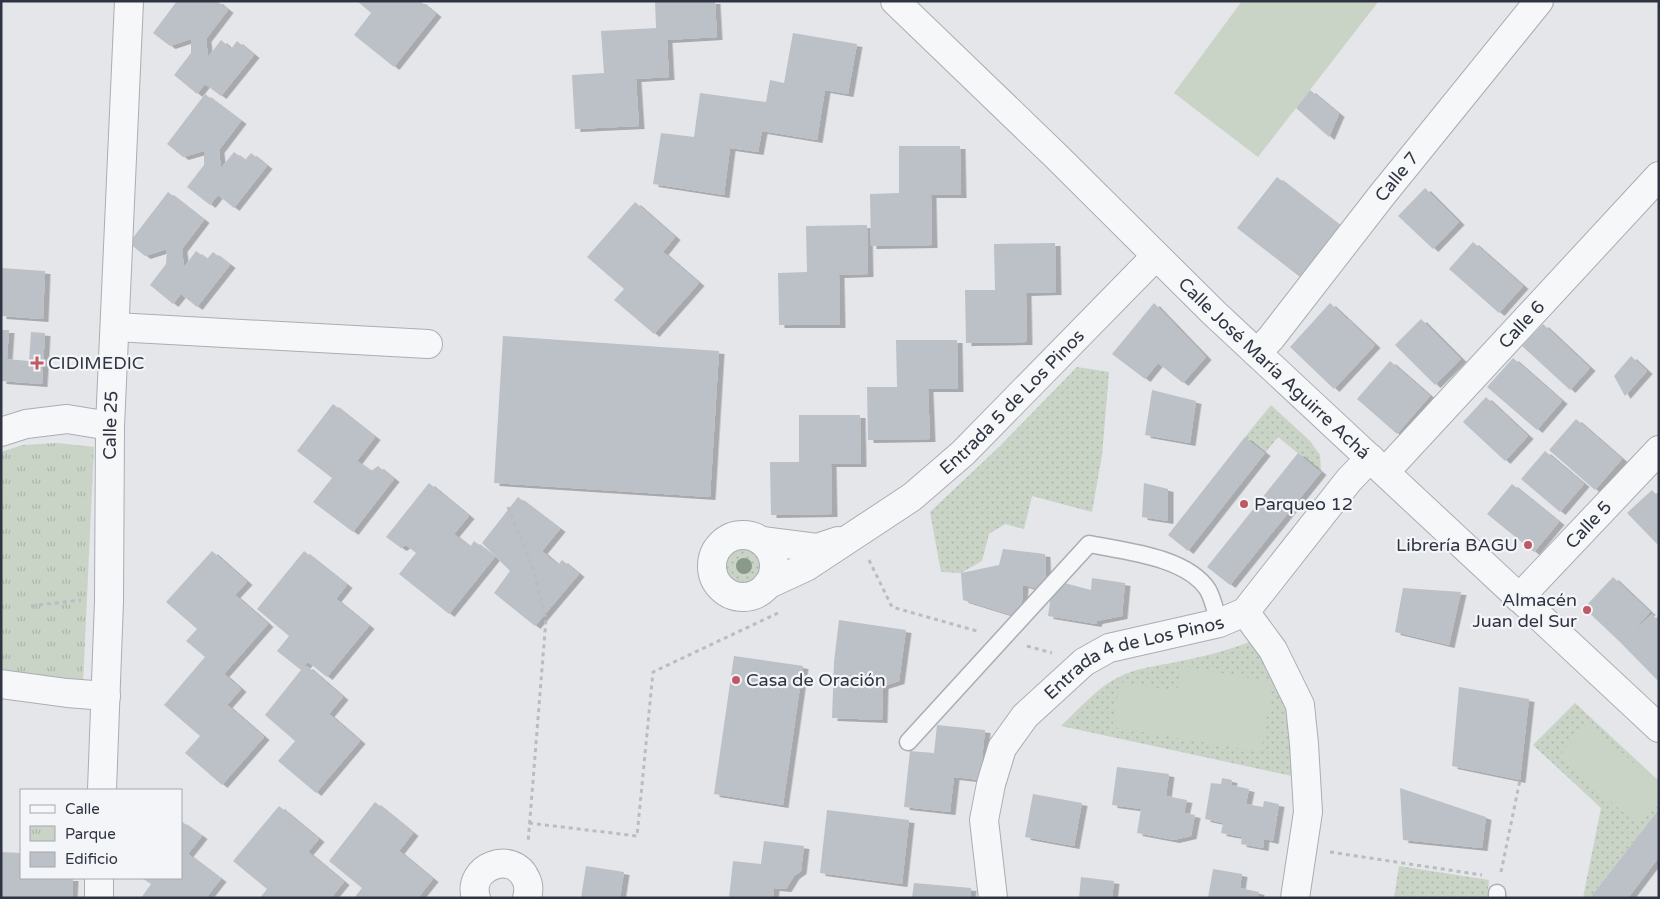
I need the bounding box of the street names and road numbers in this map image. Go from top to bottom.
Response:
street label: Calle 7 [1370,147,1423,206]
street label: Calle José María Aguirre Achá [1174,273,1375,464]
street label: Calle 6 [1494,296,1549,353]
street label: Entrada 5 de Los Pinos [935,325,1089,479]
street label: Calle 25 [99,390,123,460]
street label: Calle 5 [1561,496,1616,553]
street label: Entrada 4 de Los Pinos [1039,611,1227,704]

